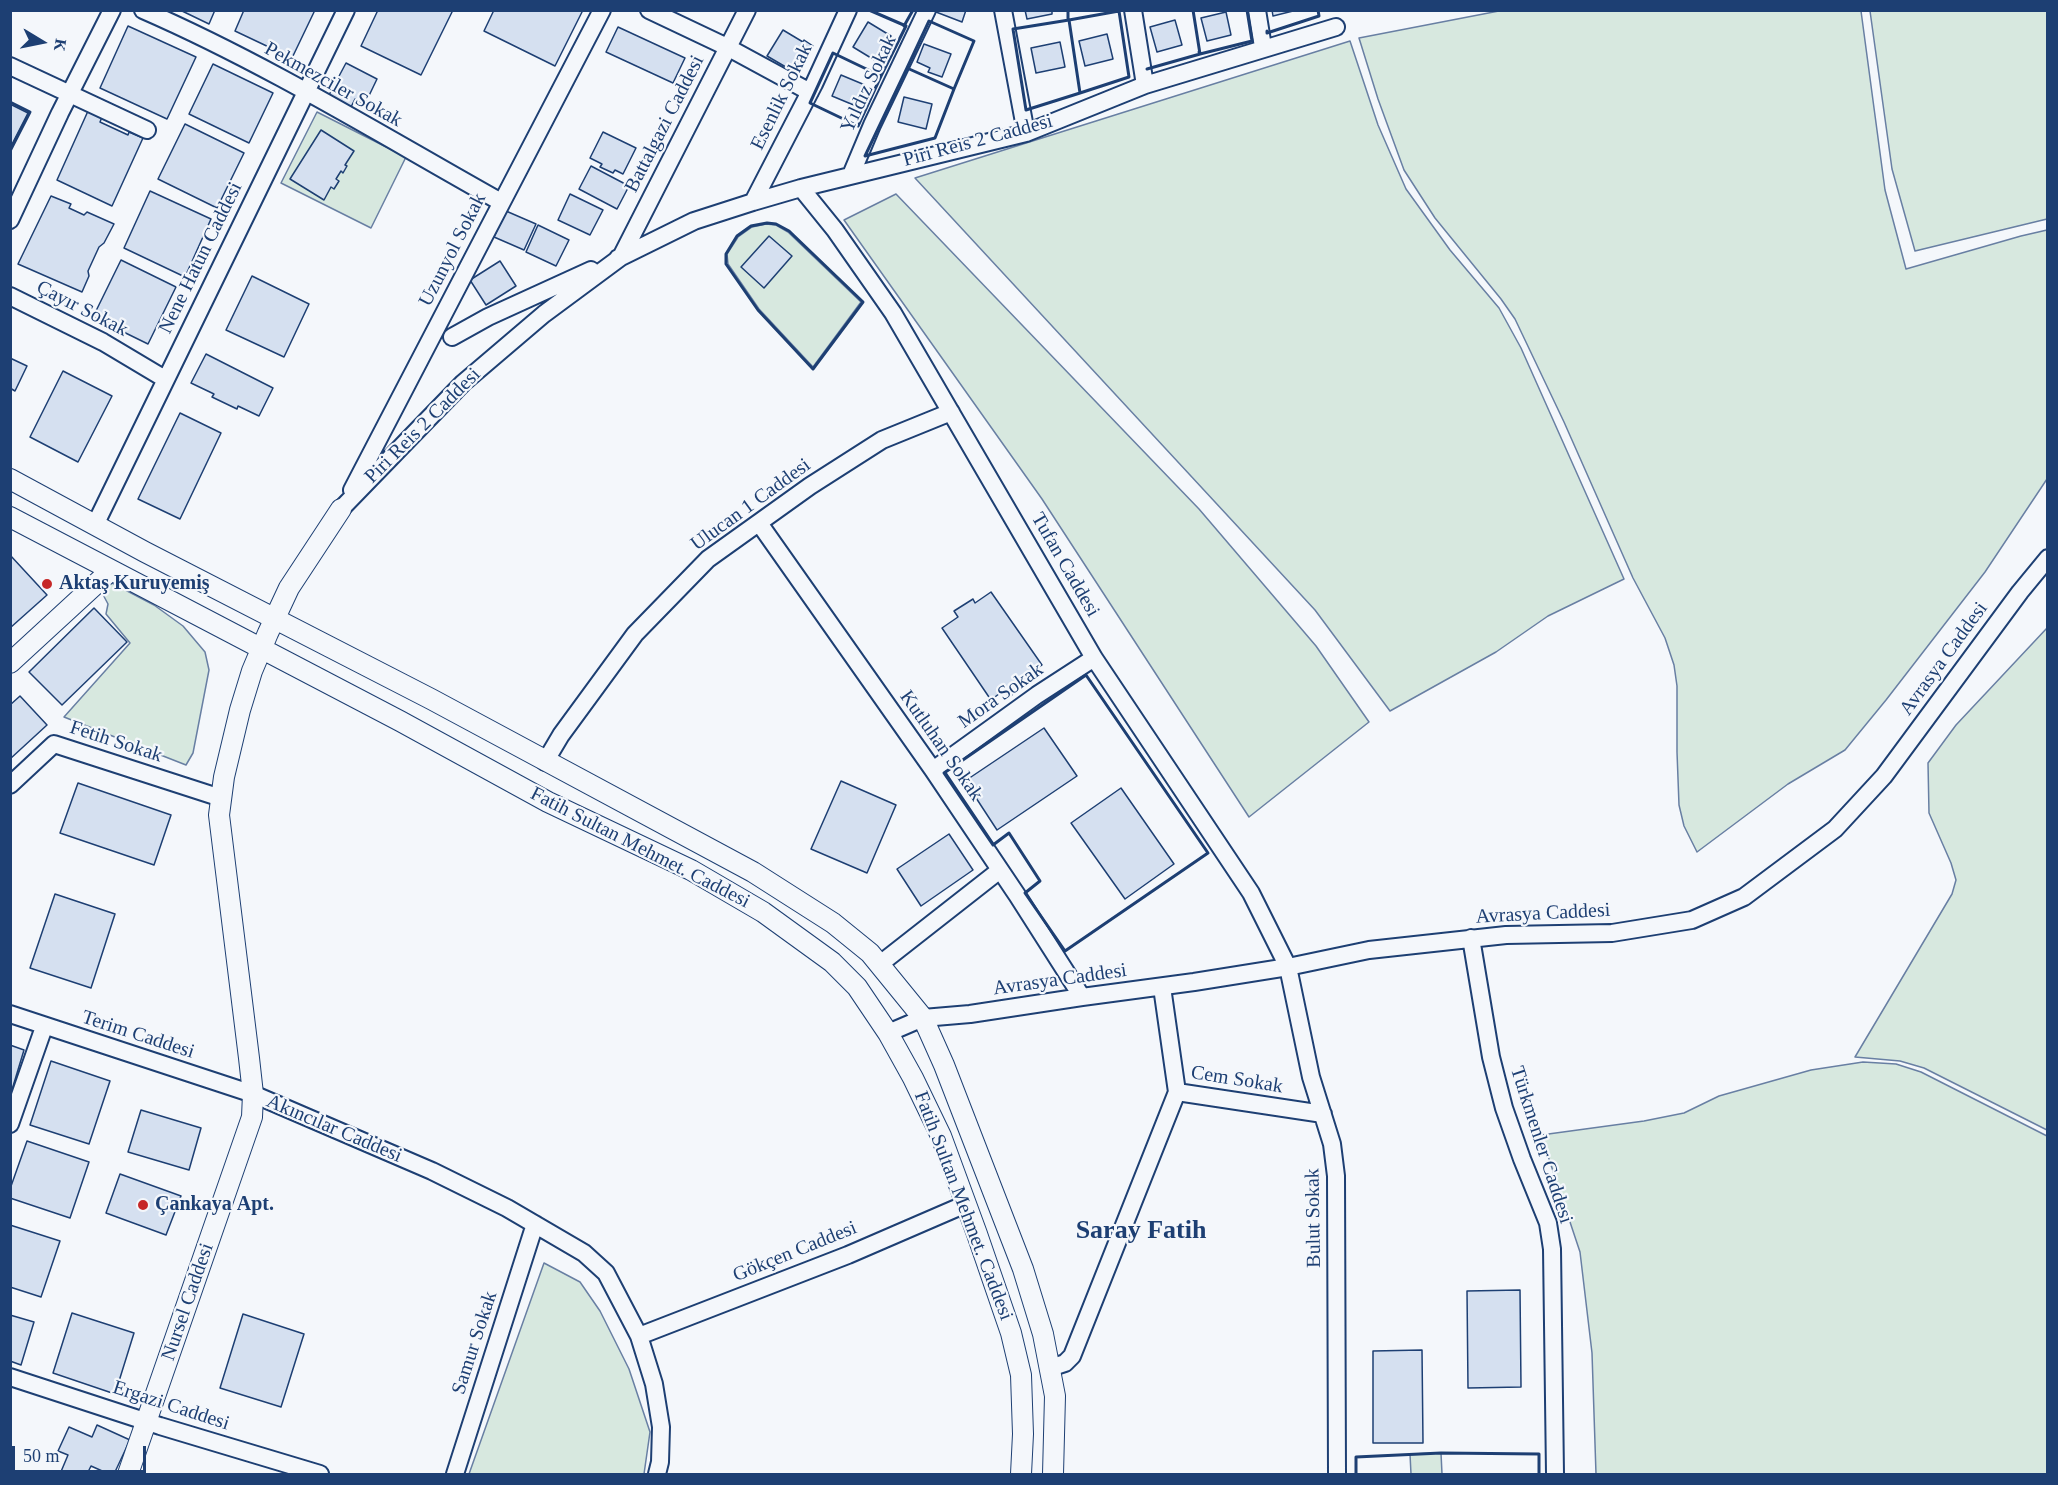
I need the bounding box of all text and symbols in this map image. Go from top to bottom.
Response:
north arrow [12,12,72,72]
street label: Yıldız Sokak [836,31,902,137]
street label: Pekmezciler Sokak [260,37,406,133]
text: K [51,38,70,53]
street label: Esenlik Sokak [746,40,818,154]
street label: Battalgazi Caddesi [620,52,710,196]
street label: Piri Reis 2 Caddesi [901,109,1055,173]
street label: Nene Hatun Caddesi [154,178,248,338]
street label: Uzunyol Sokak [414,189,492,311]
street label: Çayır Sokak [32,276,132,342]
street label: Piri Reis 2 Caddesi [360,363,486,489]
street label: Ulucan 1 Caddesi [686,454,816,556]
street label: Tufan Caddesi [1025,509,1105,621]
place label: Aktaş Kuruyemiş [59,572,210,596]
marker: Aktaş Kuruyemiş [40,577,54,591]
street label: Avrasya Caddesi [1895,598,1993,720]
street label: Mora Sokak [954,658,1048,734]
street label: Kutluhan Sokak [894,686,988,806]
street label: Fetih Sokak [67,716,165,768]
street label: Fatih Sultan Mehmet. Caddesi [526,782,754,914]
street label: Avrasya Caddesi [1475,898,1611,930]
street label: Avrasya Caddesi [992,959,1128,1001]
street label: Terim Caddesi [79,1006,197,1064]
street label: Cem Sokak [1189,1061,1285,1099]
street label: Türkmenler Caddesi [1504,1063,1578,1227]
street label: Fatih Sultan Mehmet. Caddesi [908,1088,1018,1324]
street label: Akıncılar Caddesi [263,1090,405,1168]
street label: Bulut Sokak [1301,1168,1327,1268]
place label: Çankaya Apt. [155,1193,274,1217]
marker: Çankaya Apt. [136,1198,150,1212]
district label: Saray Fatih [1076,1215,1206,1247]
street label: Gökçen Caddesi [729,1216,861,1288]
street label: Nursel Caddesi [157,1240,219,1364]
street label: Samur Sokak [447,1288,503,1398]
street label: Ergazi Caddesi [110,1376,232,1436]
scale bar [15,1434,148,1472]
text: 50 m [23,1446,60,1466]

